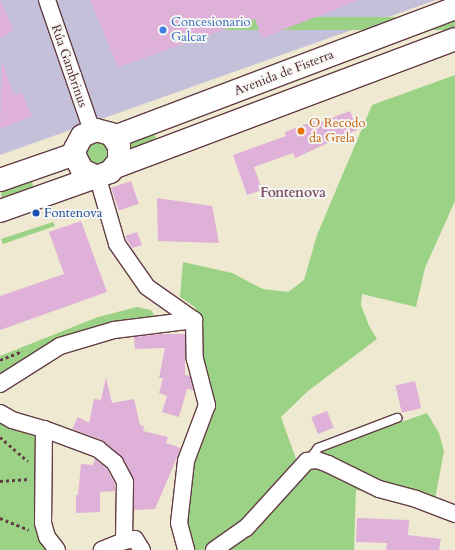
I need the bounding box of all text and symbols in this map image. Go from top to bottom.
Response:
place label: Concesionario Galcar [171,15,251,46]
street label: Rúa Gambrinus [48,23,90,109]
marker: Concesionario Galcar [158,25,168,35]
street label: Avenida de Fisterra [232,47,336,99]
place label: O Recodo da Grela [309,116,366,147]
marker: O Recodo da Grela [296,126,306,136]
district label: Fontenova [260,185,326,201]
place label: Fontenova [44,205,102,221]
marker: Fontenova [31,208,41,218]

